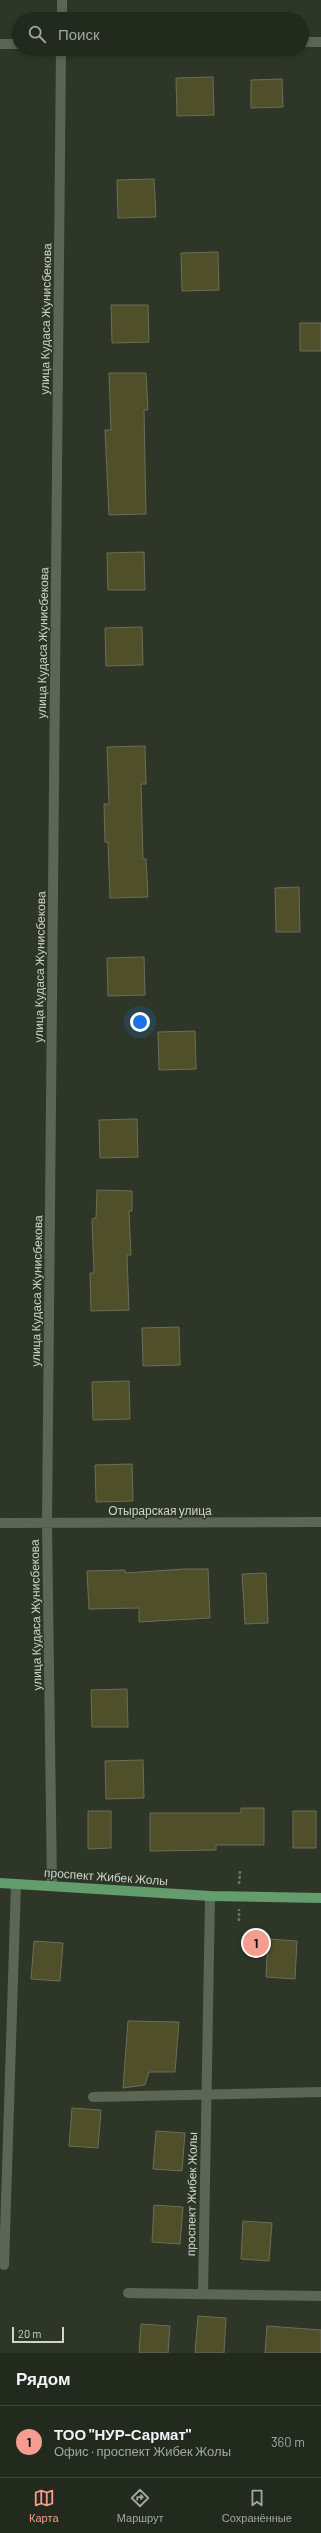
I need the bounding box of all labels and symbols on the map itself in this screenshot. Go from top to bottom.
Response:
street label: улица Кудаса Жунисбекова [37,243,54,395]
street label: улица Кудаса Жунисбекова [34,567,51,719]
street label: улица Кудаса Жунисбекова [31,891,48,1043]
your location [130,1012,150,1032]
street label: улица Кудаса Жунисбекова [28,1215,45,1367]
street label: Отырарская улица [108,1503,212,1518]
street label: улица Кудаса Жунисбекова [27,1539,44,1691]
street label: проспект Жибек Жолы [44,1865,168,1888]
pin: 1 [243,1928,269,1958]
street label: проспект Жибек Жолы [183,2132,200,2256]
scale bar [12,2325,64,2344]

